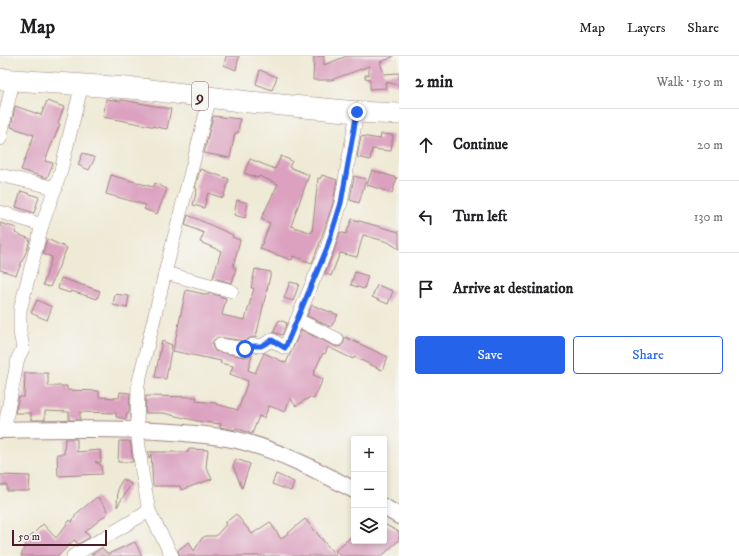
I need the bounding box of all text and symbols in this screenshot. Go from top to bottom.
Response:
text: Map [20,16,55,39]
text: Map [579,19,605,37]
text: Layers [627,19,665,37]
text: Share [687,19,719,37]
text: 2 min [415,71,453,93]
text: Walk · 150 m [657,74,723,90]
road number: 9 [192,82,208,110]
route end [348,103,366,121]
icon: ahead [415,134,437,156]
text: Continue [453,135,508,154]
text: 20 m [697,137,723,153]
icon: left [415,206,437,228]
text: Turn left [453,207,507,226]
text: 130 m [694,209,723,225]
icon: arrive [415,278,437,300]
text: Arrive at destination [453,279,573,298]
button: Save [415,336,565,374]
button: Share [573,336,723,374]
route start [236,340,254,358]
map controls [351,436,387,544]
button: + [351,436,387,472]
button: − [351,472,387,508]
button: layers [351,508,387,544]
scale bar [12,528,107,547]
text: 50 m [18,530,40,544]

